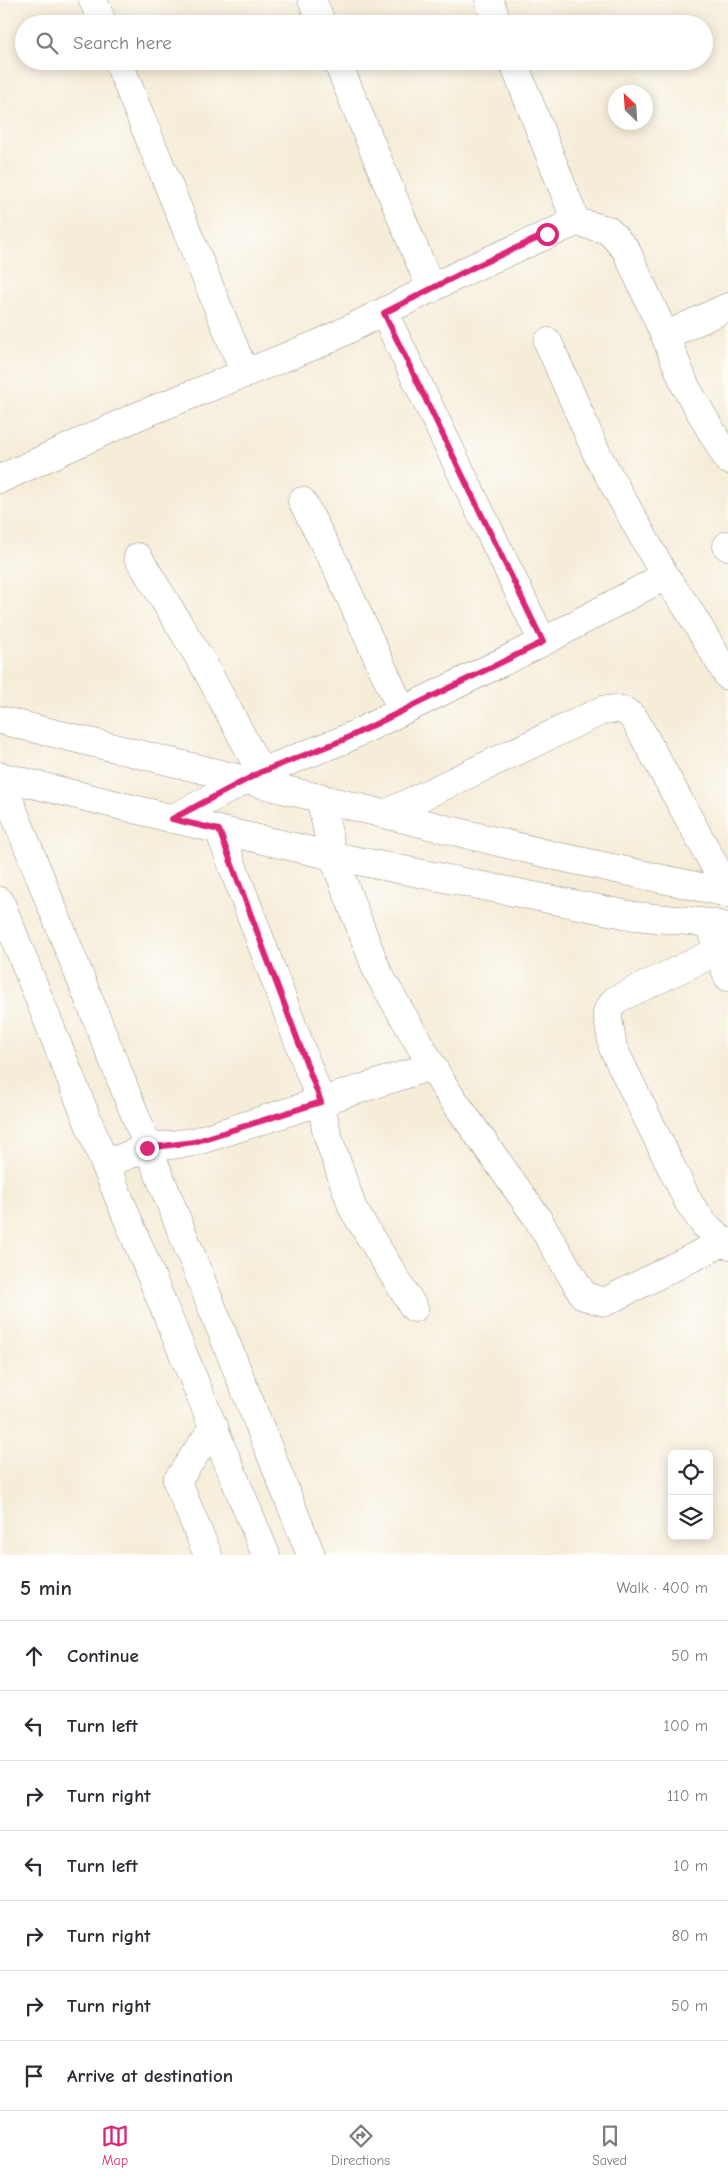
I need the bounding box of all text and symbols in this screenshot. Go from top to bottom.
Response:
search box [15,15,713,70]
icon: search [33,29,61,57]
text: Search here [73,32,172,54]
north arrow [608,85,653,130]
route start [536,223,559,246]
route end [136,1137,159,1160]
map controls [668,1450,713,1540]
button: locate [668,1450,713,1495]
button: layers [668,1495,713,1540]
text: 5 min [20,1576,72,1600]
text: Walk · 400 m [616,1579,708,1597]
icon: ahead [20,1642,48,1670]
text: Continue [67,1645,139,1667]
text: 50 m [671,1647,708,1665]
icon: left [20,1712,48,1740]
text: Turn left [67,1715,138,1737]
text: 100 m [664,1717,708,1735]
icon: right [20,1782,48,1810]
text: Turn right [67,1785,151,1807]
text: 110 m [667,1787,708,1805]
icon: left [20,1852,48,1880]
text: Turn left [67,1855,138,1877]
text: 10 m [673,1857,708,1875]
icon: right [20,1922,48,1950]
text: Turn right [67,1925,151,1947]
text: 80 m [671,1927,708,1945]
icon: right [20,1992,48,2020]
text: Turn right [67,1995,151,2017]
text: 50 m [671,1997,708,2015]
icon: arrive [20,2062,48,2090]
text: Arrive at destination [67,2065,233,2087]
tab: Map [101,2122,129,2169]
tab: Directions [331,2122,390,2169]
tab: Saved [592,2122,627,2169]

